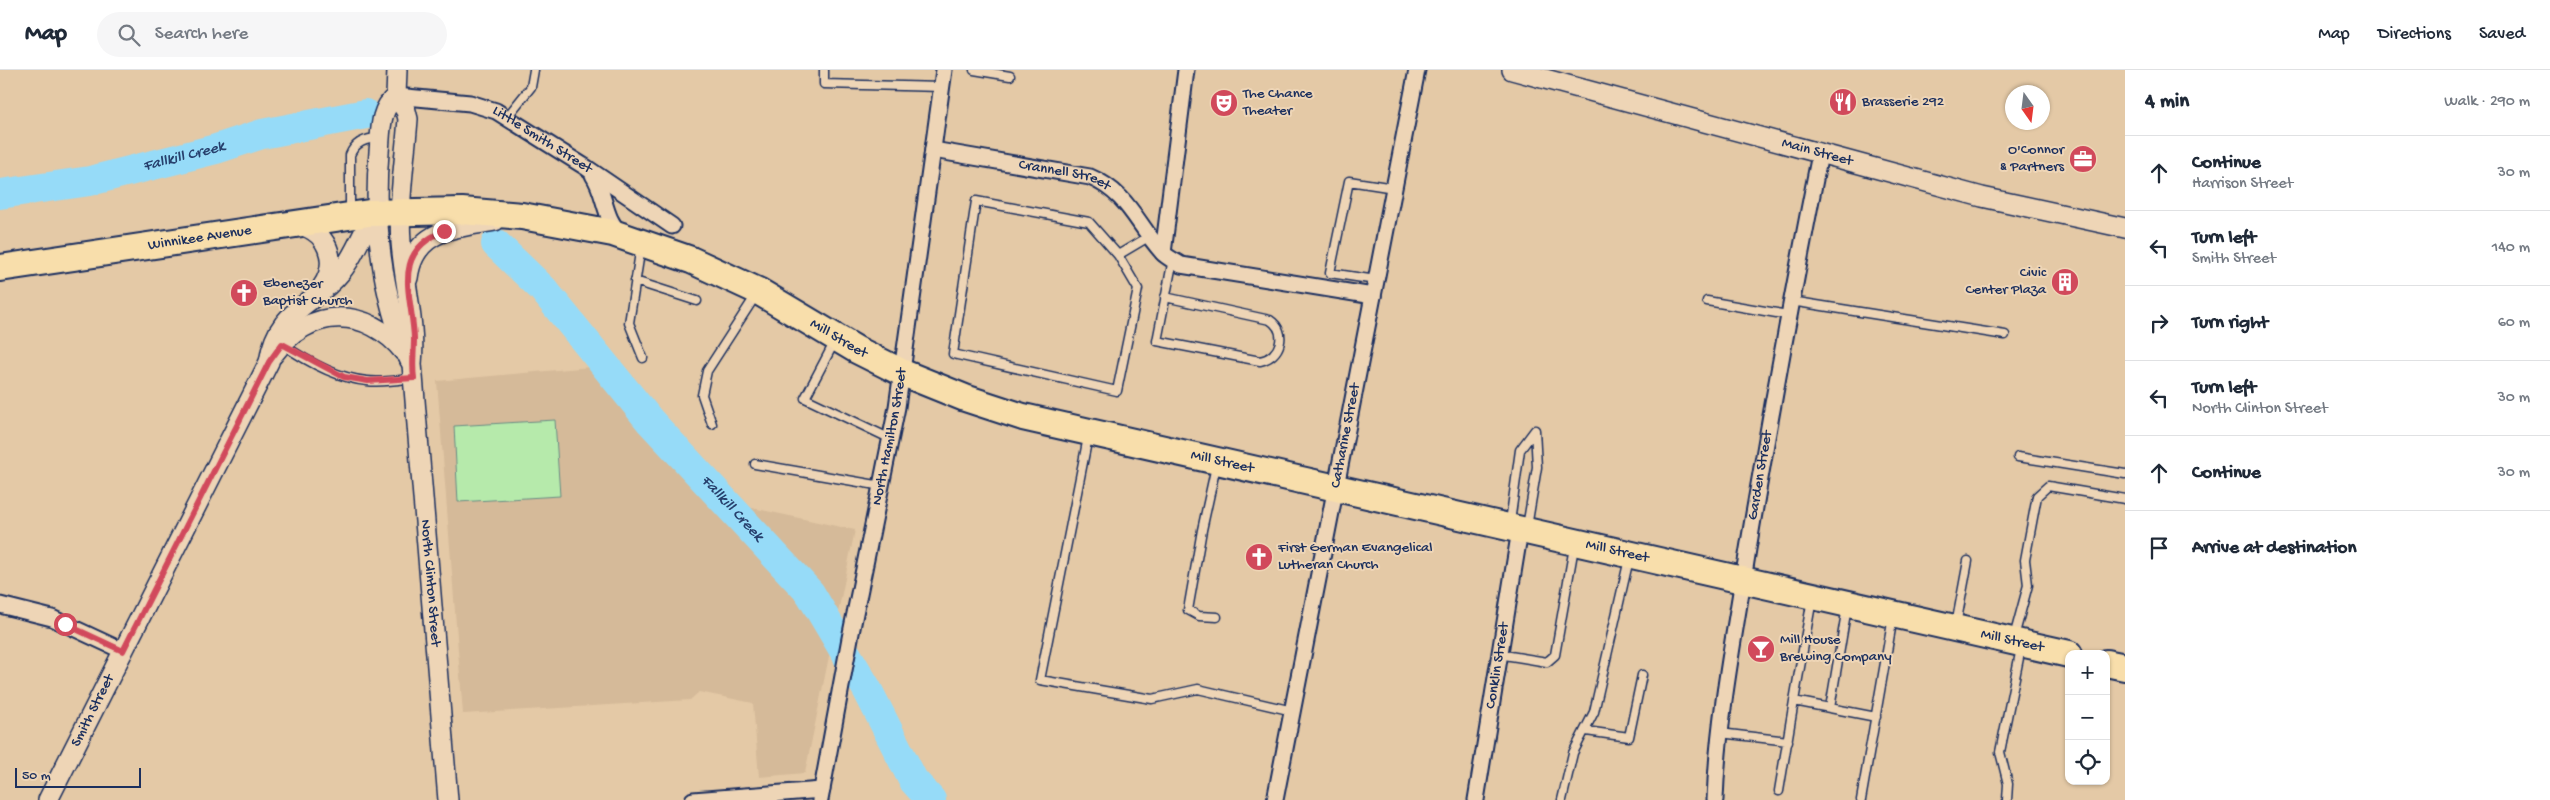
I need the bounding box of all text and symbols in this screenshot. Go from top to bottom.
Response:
search box [97,12,447,57]
text: Map [25,20,67,49]
icon: search [115,21,143,49]
text: Search here [155,23,248,46]
text: Map [2318,24,2350,45]
text: Directions [2378,24,2451,45]
text: Saved [2479,24,2525,45]
place label: The Chance Theater [1242,85,1313,120]
north arrow [2005,85,2050,130]
restaurant icon: Brasserie 292 [1828,87,1858,117]
theatre icon: The Chance Theater [1209,88,1239,118]
text: 4 min [2145,90,2189,115]
place label: Brasserie 292 [1861,93,1944,111]
text: Walk · 290 m [2444,93,2530,112]
street label: Little Smith Street [489,102,597,179]
street label: Main Street [1780,134,1856,171]
water label: Fallkill Creek [141,137,229,177]
place label: O'Connor & Partners [2000,141,2066,176]
office icon: O'Connor & Partners [2068,144,2098,174]
text: Continue [2192,152,2261,175]
street label: Crannell Street [1017,156,1116,196]
icon: ahead [2145,159,2173,187]
text: 30 m [2497,164,2530,183]
text: Harrison Street [2192,175,2293,194]
route end [433,220,456,243]
street label: Winnikee Avenue [147,222,253,255]
text: Turn left [2192,227,2256,250]
icon: left [2145,234,2173,262]
text: 140 m [2492,239,2530,258]
text: Smith Street [2192,250,2276,269]
place label: Civic Center Plaza [1965,264,2047,299]
building icon: Civic Center Plaza [2050,267,2080,297]
place label: Ebenezer Baptist Church [262,275,353,310]
church icon: Ebenezer Baptist Church [229,278,259,308]
icon: right [2145,309,2173,337]
text: Turn right [2192,312,2268,335]
text: 60 m [2498,314,2530,333]
street label: Mill Street [806,315,872,364]
street label: North Hamilton Street [868,365,912,507]
text: Turn left [2192,377,2256,400]
street label: Catharine Street [1327,380,1365,490]
icon: left [2145,384,2173,412]
text: 30 m [2497,389,2530,408]
text: North Clinton Street [2192,400,2327,419]
street label: Garden Street [1744,427,1777,521]
street label: Mill Street [1189,446,1257,478]
icon: ahead [2145,459,2173,487]
text: Continue [2192,462,2261,485]
text: 30 m [2497,464,2530,483]
water label: Fallkill Creek [696,472,768,547]
street label: North Clinton Street [416,519,444,649]
icon: arrive [2145,534,2173,562]
street label: Mill Street [1584,536,1652,568]
text: Arrive at destination [2192,537,2356,560]
place label: First German Evangelical Lutheran Church [1277,539,1433,574]
church icon: First German Evangelical Lutheran Church [1244,542,1274,572]
route start [54,613,77,636]
street label: Conklin Street [1482,620,1514,710]
street label: Mill Street [1979,625,2047,657]
place label: Mill House Brewing Company [1779,631,1892,666]
bar icon: Mill House Brewing Company [1746,634,1776,664]
map controls [2065,650,2110,785]
button: + [2065,650,2110,695]
street label: Smith Street [67,670,120,750]
button: − [2065,695,2110,740]
button: locate [2065,740,2110,785]
scale bar [15,765,141,788]
text: 50 m [22,768,51,785]

